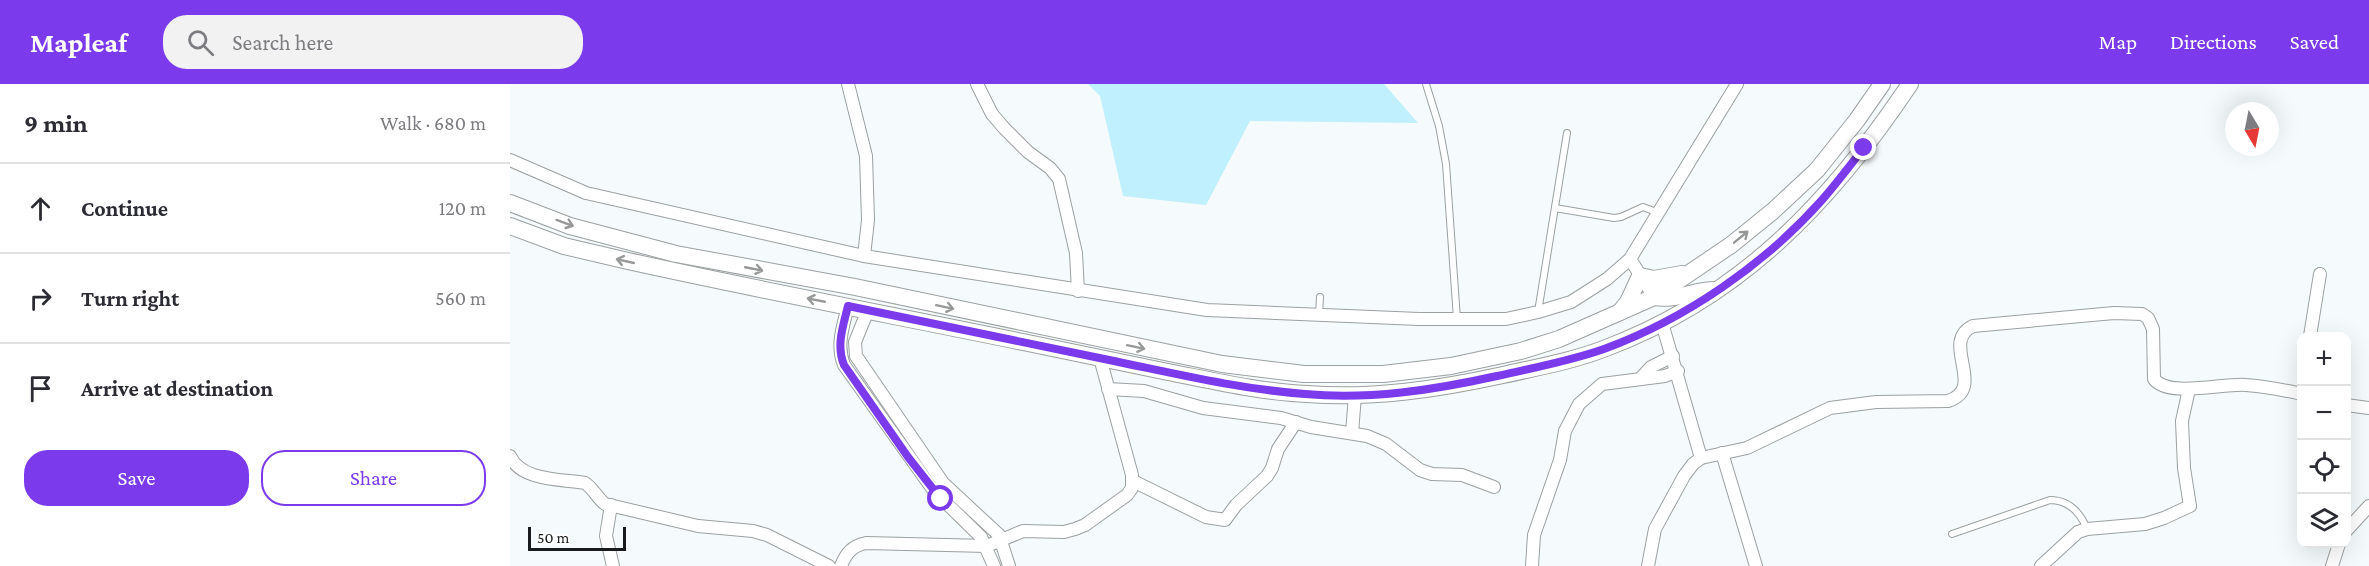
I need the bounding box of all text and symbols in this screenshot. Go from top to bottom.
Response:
search box [163,15,583,69]
icon: search [184,26,217,59]
text: Mapleaf [30,27,127,58]
text: Search here [232,30,333,55]
text: Map [2099,30,2137,54]
text: Directions [2170,30,2257,54]
text: Saved [2290,30,2339,54]
north arrow [2225,102,2279,156]
text: 9 min [24,109,88,138]
text: Walk · 680 m [380,112,486,134]
route end [1850,134,1876,160]
icon: ahead [24,192,57,225]
text: Continue [81,196,168,221]
text: 120 m [439,197,486,219]
one-way arrow [555,219,574,230]
one-way arrow [1732,231,1748,244]
one-way arrow [616,254,635,266]
one-way arrow [744,264,763,275]
icon: right [24,282,57,315]
text: Turn right [81,286,179,311]
text: 560 m [435,287,486,309]
one-way arrow [807,294,827,305]
one-way arrow [936,301,955,313]
map controls [2297,332,2351,548]
button: + [2297,332,2351,386]
one-way arrow [1127,341,1146,353]
icon: arrive [24,372,57,405]
text: Arrive at destination [81,376,273,401]
button: − [2297,386,2351,440]
button: locate [2297,440,2351,494]
button: Save [24,450,249,506]
button: Share [261,450,486,506]
route start [927,485,953,511]
button: layers [2297,494,2351,548]
scale bar [528,524,626,552]
text: 50 m [537,529,569,546]

